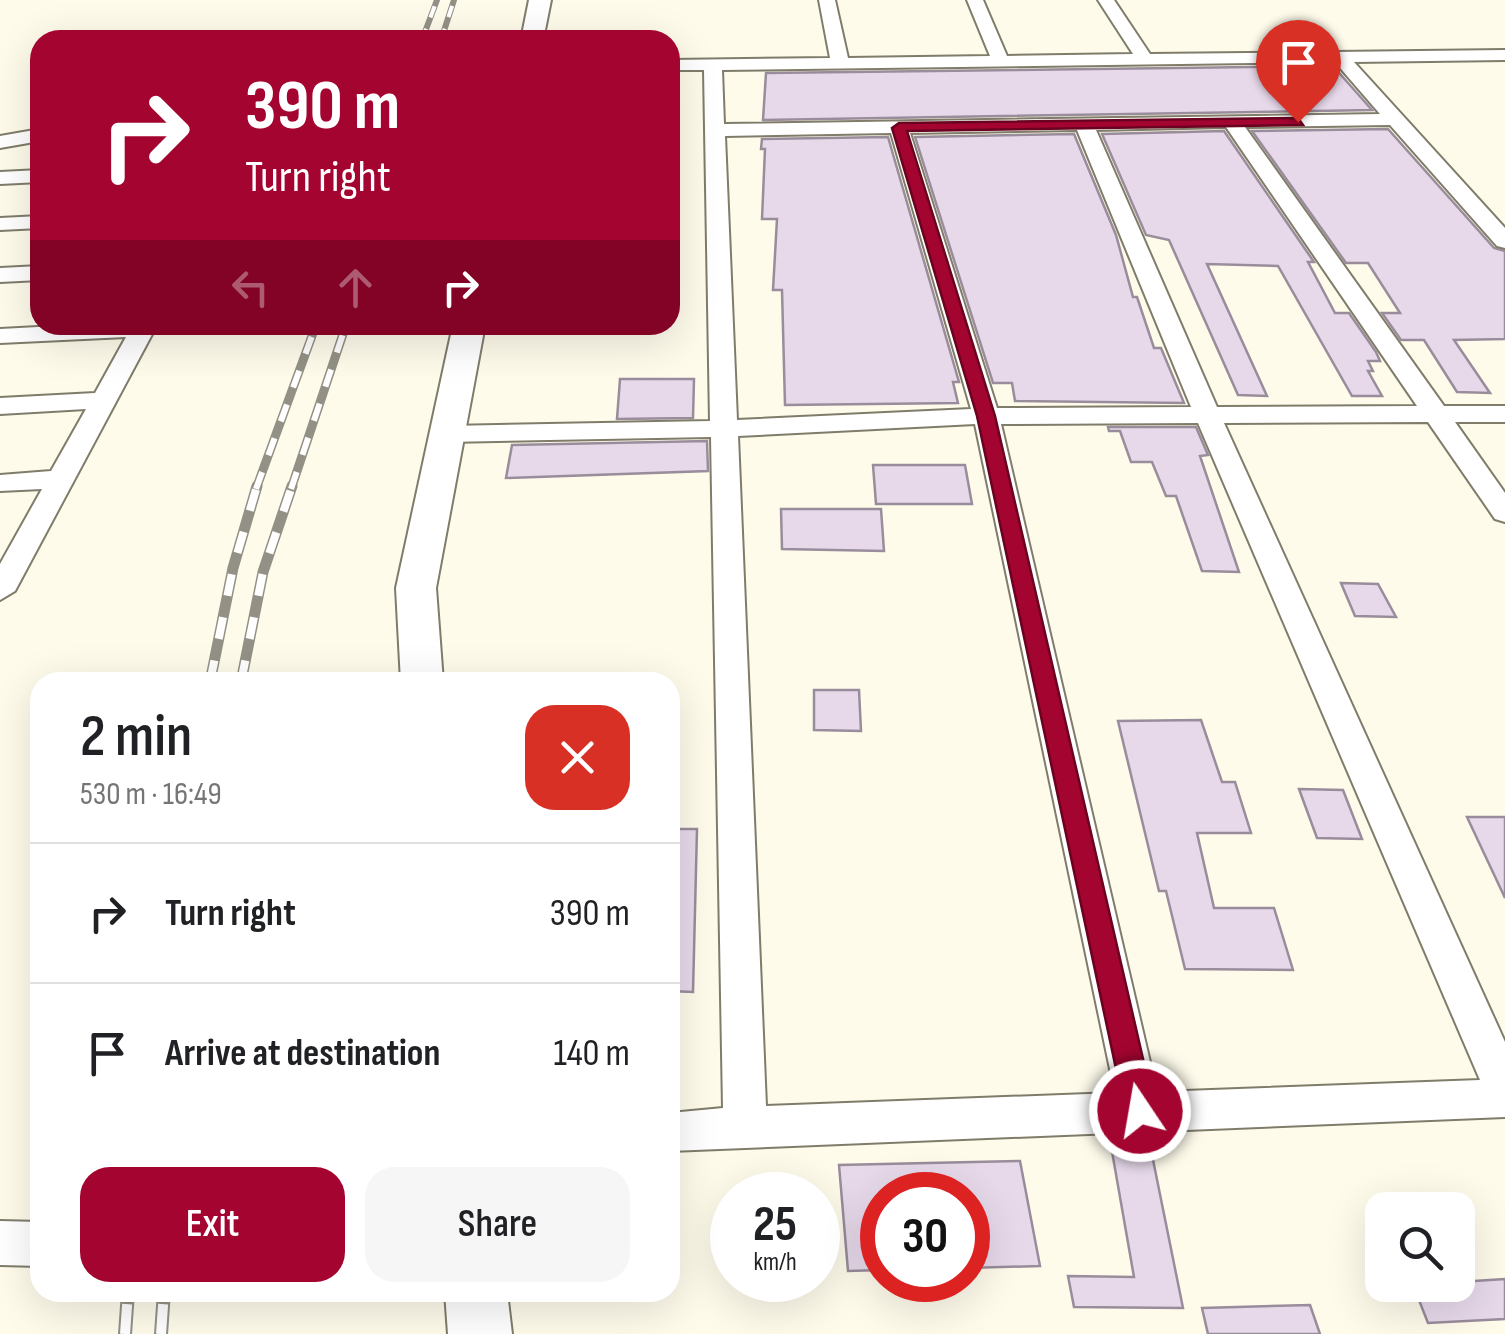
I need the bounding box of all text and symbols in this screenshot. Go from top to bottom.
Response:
pin [1256,20,1341,123]
icon: arrive [1271,35,1326,90]
text: 390 m [245,65,400,149]
icon: right [80,70,210,200]
text: Turn right [245,150,391,205]
icon: left [223,260,278,315]
icon: ahead [328,260,383,315]
icon: right [433,260,488,315]
text: 2 min [80,701,192,773]
button: close [525,705,630,810]
text: 530 m · 16:49 [80,775,222,814]
icon: right [80,886,135,941]
text: Turn right [165,891,296,936]
text: 390 m [550,891,630,936]
icon: arrive [80,1026,135,1081]
text: Arrive at destination [165,1031,440,1076]
text: 140 m [553,1031,630,1076]
position arrow [1088,1059,1192,1163]
button: Exit [80,1167,345,1282]
button: Share [365,1167,630,1282]
speed limit sign: 30 [860,1172,990,1302]
map controls [1365,1192,1475,1302]
button: search [1365,1192,1475,1302]
text: 25 [753,1195,797,1255]
text: km/h [753,1247,797,1278]

